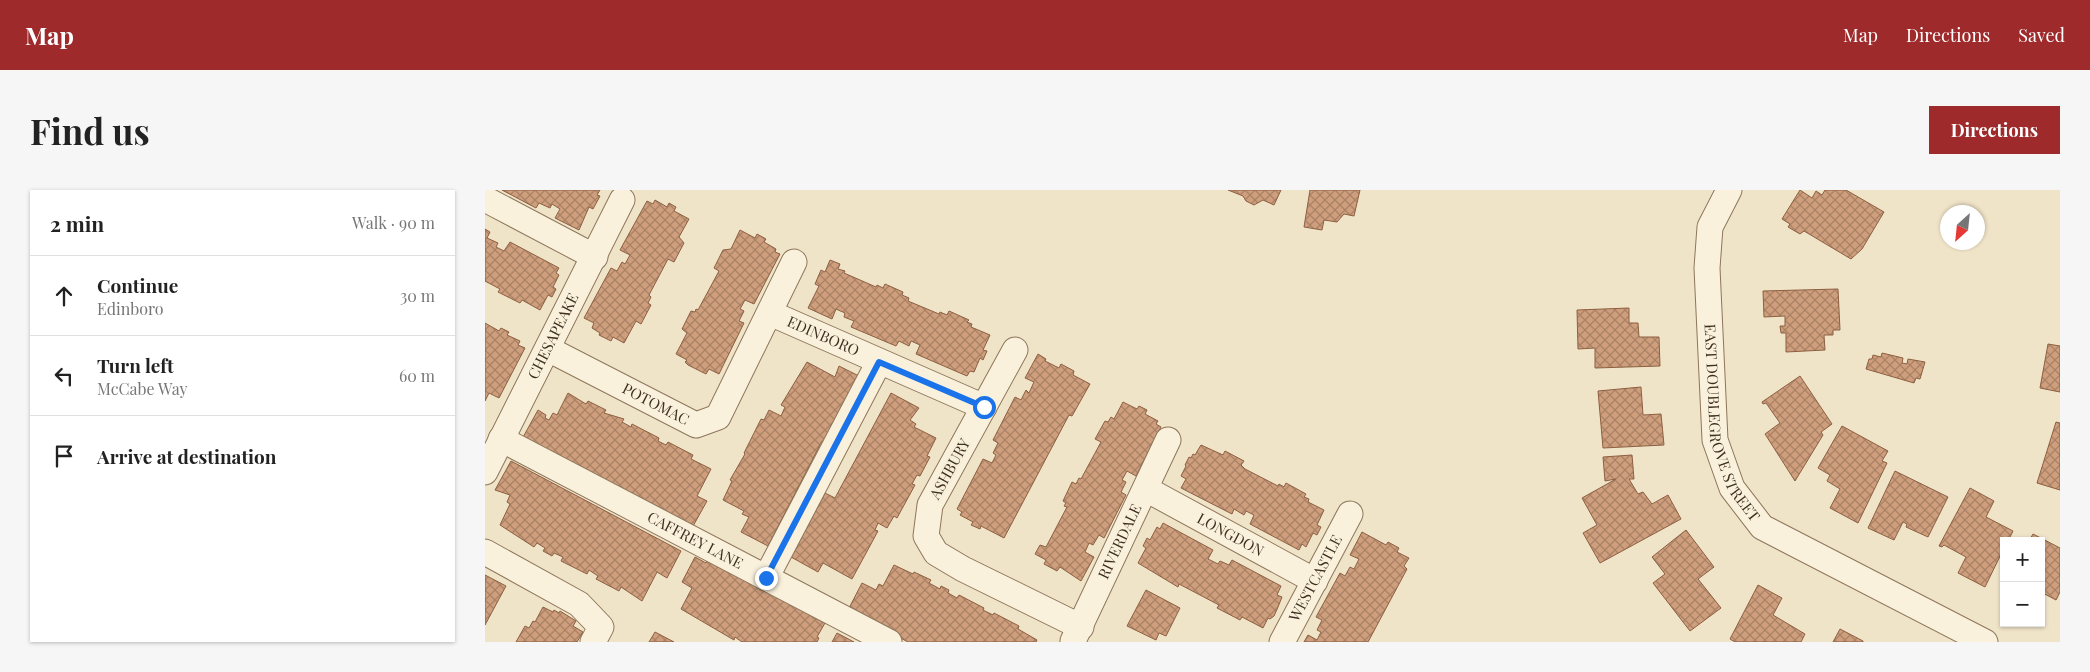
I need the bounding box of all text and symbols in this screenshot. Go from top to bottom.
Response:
text: Map [25,19,74,51]
text: Map [1843,23,1878,47]
text: Directions [1906,23,1990,47]
text: Saved [2018,23,2065,47]
button: Directions [1929,106,2060,154]
text: Find us [30,107,150,154]
north arrow [1940,205,1985,250]
text: 2 min [50,209,104,237]
text: Walk · 90 m [352,212,435,233]
text: Continue [97,272,178,298]
icon: ahead [50,282,78,310]
text: 30 m [400,285,435,306]
street label: CHESAPEAKE [522,289,583,382]
text: Edinboro [97,298,164,319]
street label: EDINBORO [784,311,863,360]
street label: EAST DOUBLEGROVE STREET [1701,323,1765,525]
text: Turn left [97,352,174,378]
icon: left [50,362,78,390]
text: 60 m [399,365,435,386]
text: McCabe Way [97,378,188,399]
street label: POTOMAC [619,378,693,429]
route start [973,396,996,419]
street label: ASHBURY [924,435,974,503]
icon: arrive [50,442,78,470]
text: Arrive at destination [97,443,277,469]
street label: RIVERDALE [1093,500,1145,582]
street label: CAFFREY LANE [644,506,747,573]
street label: LONGDON [1194,508,1268,561]
street label: WESTCASTLE [1283,531,1346,626]
map controls [2000,537,2045,627]
button: + [2000,537,2045,582]
route end [755,567,778,590]
button: − [2000,582,2045,627]

